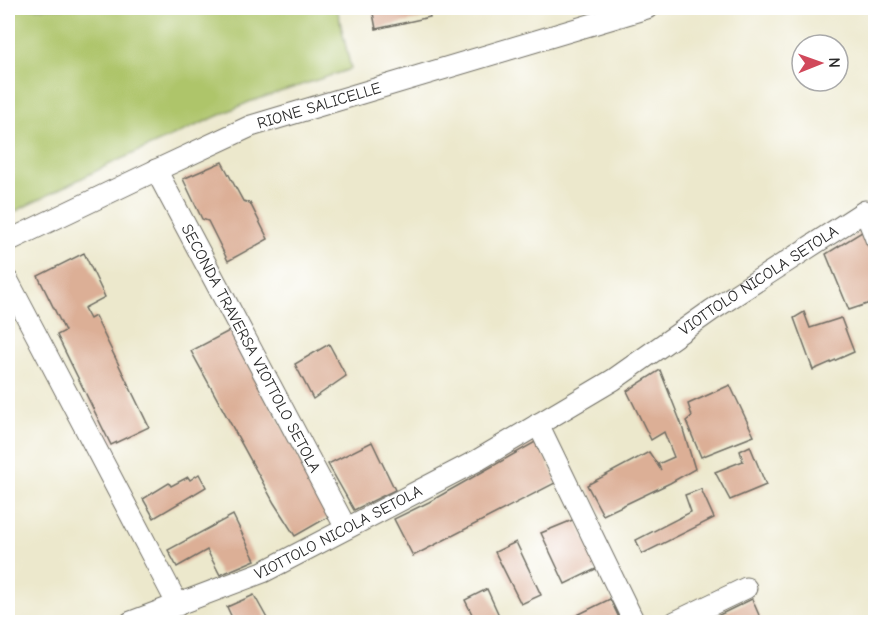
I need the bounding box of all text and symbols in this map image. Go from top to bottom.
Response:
north arrow [790,33,850,93]
text: N [825,57,843,68]
street label: RIONE SALICELLE [255,79,384,133]
street label: SECONDA TRAVERSA VIOTTOLO SETOLA [177,221,324,476]
street label: VIOTTOLO NICOLA SETOLA [676,222,841,339]
street label: VIOTTOLO NICOLA SETOLA [252,482,425,583]

